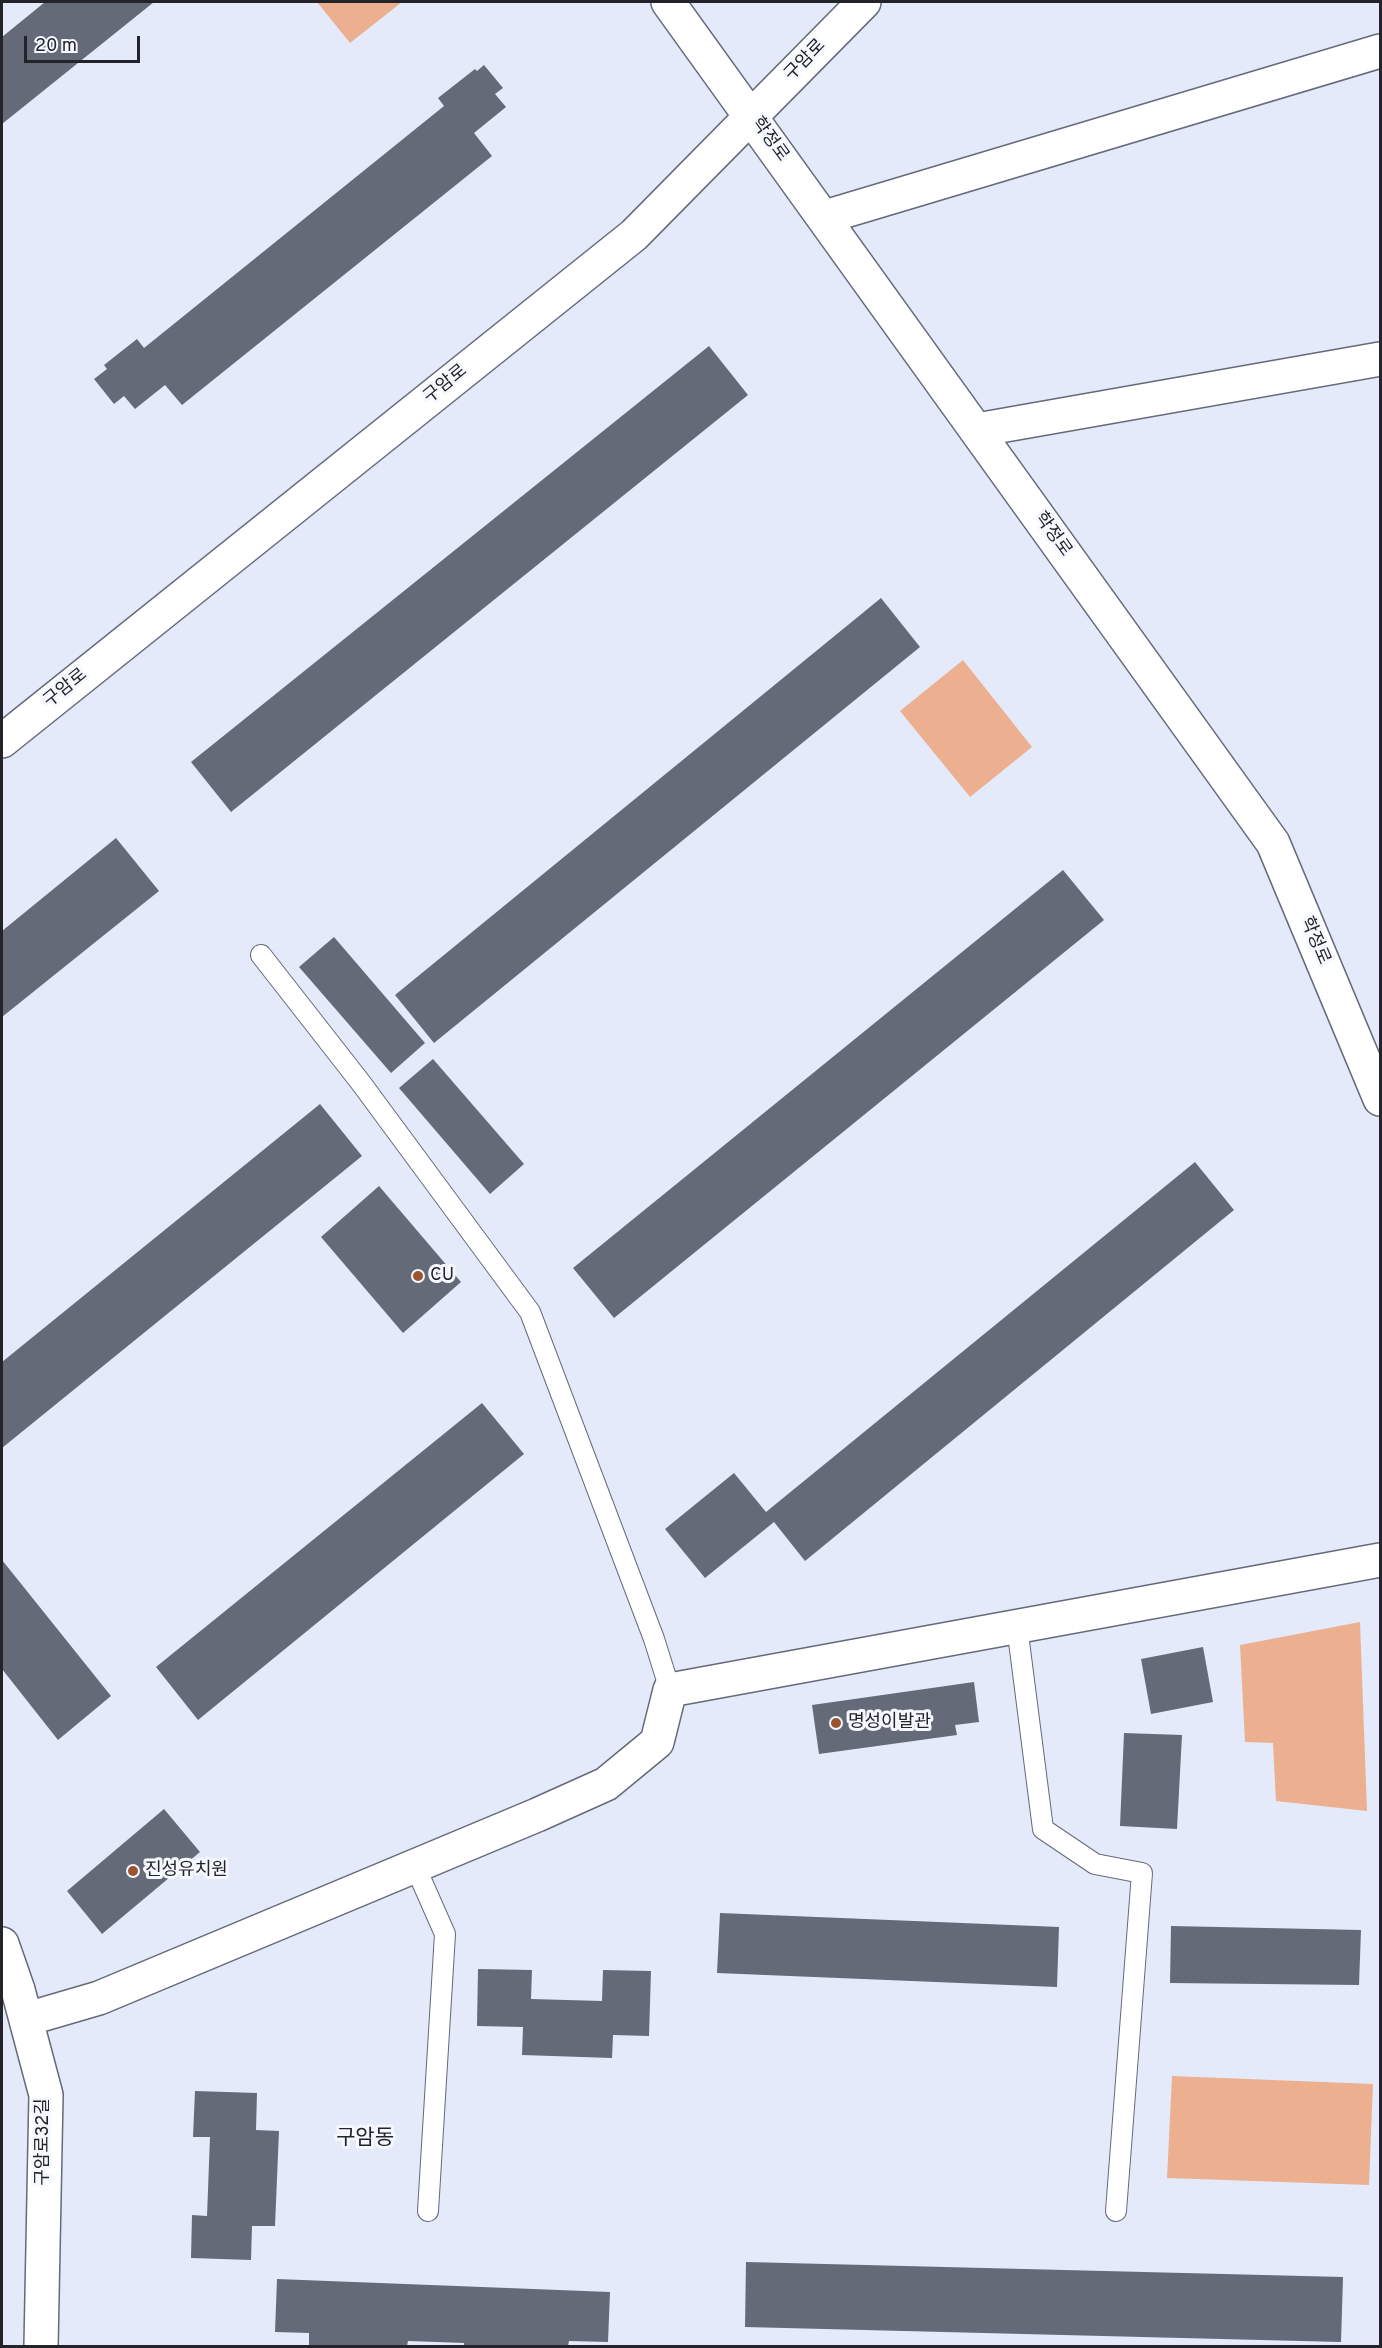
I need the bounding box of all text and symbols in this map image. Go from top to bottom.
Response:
scale bar [27,24,142,62]
text: 20 m [35,35,77,58]
street label: 구암로 [781,36,831,86]
street label: 학정로 [746,114,792,166]
street label: 구암로 [420,361,472,409]
street label: 학정로 [1029,509,1075,561]
street label: 구암로 [40,665,92,713]
street label: 학정로 [1294,914,1334,968]
place label: CU [430,1265,454,1287]
marker: CU [411,1269,425,1283]
place label: 명성이발관 [848,1712,931,1734]
marker: 명성이발관 [829,1716,843,1730]
place label: 진성유치원 [145,1860,228,1882]
marker: 진성유치원 [126,1864,140,1878]
street label: 구암로32길 [33,2098,55,2186]
district label: 구암동 [336,2127,394,2153]

